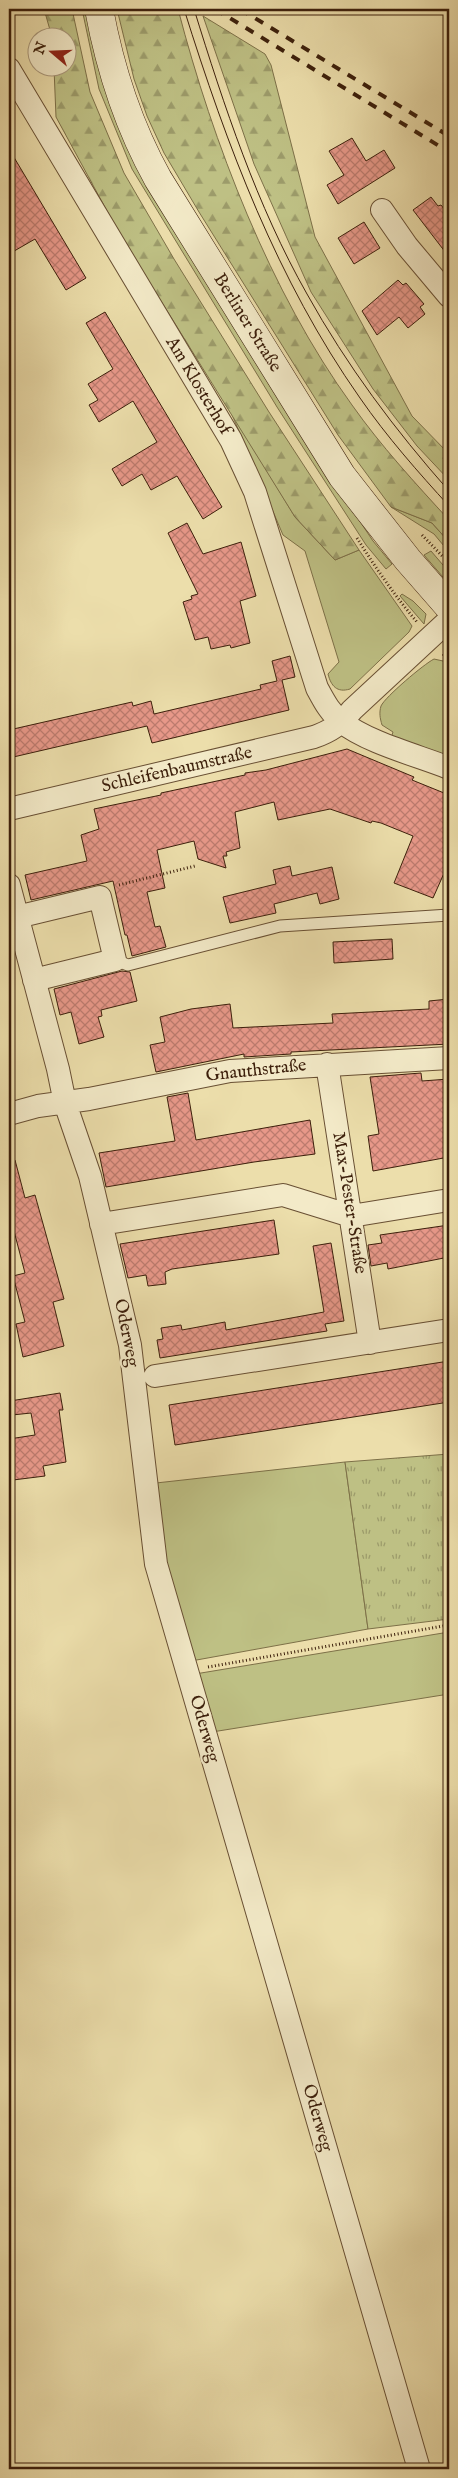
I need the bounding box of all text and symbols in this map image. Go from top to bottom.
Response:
north arrow [28,28,78,78]
text: N [30,39,51,58]
street label: Berliner Straße [208,269,286,377]
street label: Am Klosterhof [159,332,238,442]
street label: Schleifenbaumstraße [99,741,255,799]
street label: Gnauthstraße [204,1054,308,1088]
street label: Max-Pester-Straße [326,1130,372,1276]
street label: Oderweg [108,1297,144,1369]
street label: Oderweg [183,1693,225,1766]
street label: Oderweg [296,2082,338,2155]

